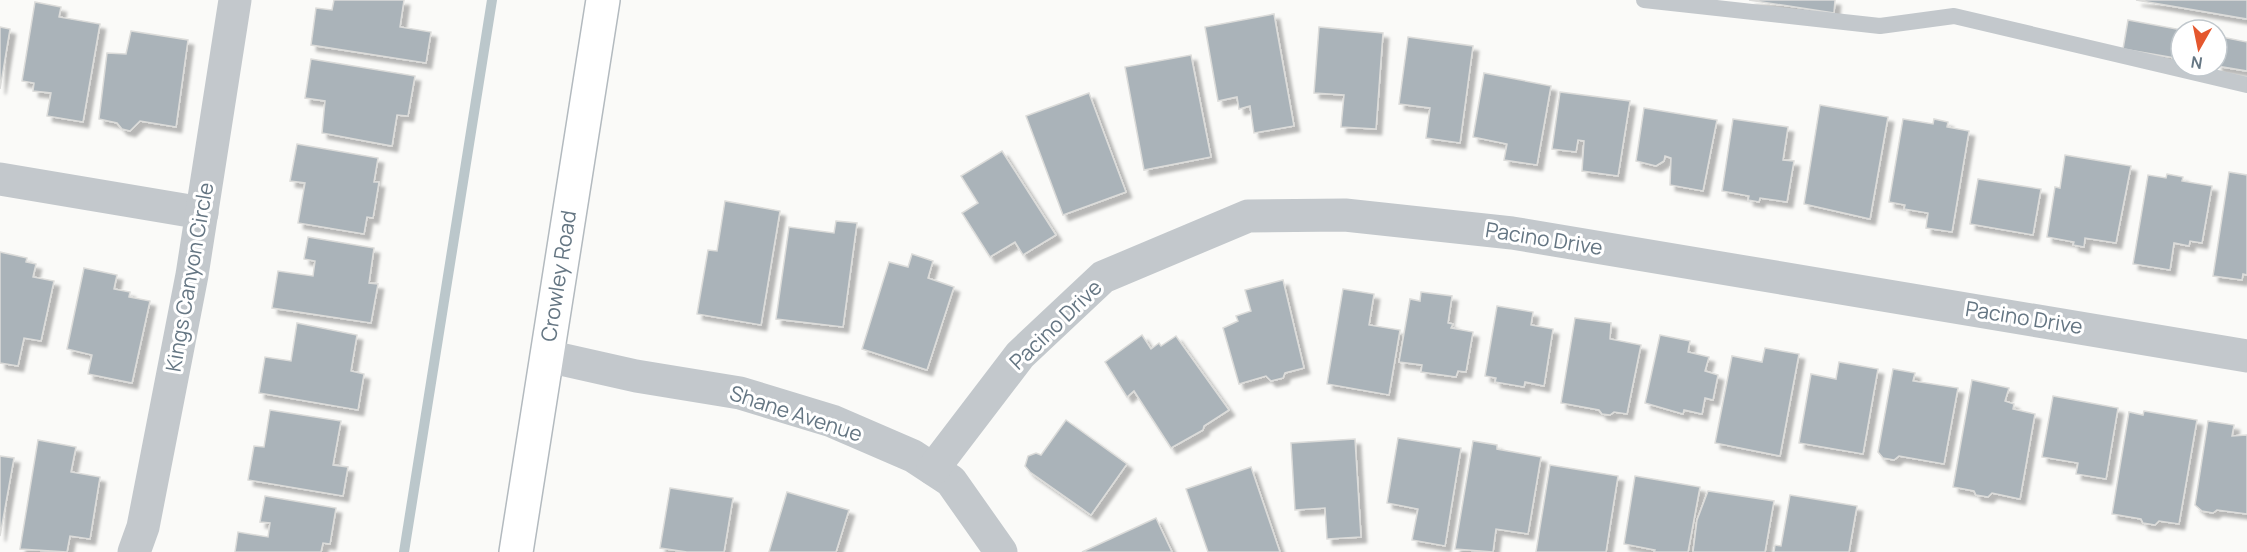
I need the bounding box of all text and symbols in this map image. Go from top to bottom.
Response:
north arrow [2169,18,2229,78]
text: N [2189,51,2204,75]
street label: Kings Canyon Circle [159,180,219,374]
street label: Crowley Road [534,208,582,343]
street label: Pacino Drive [1484,215,1605,261]
street label: Pacino Drive [1003,273,1108,375]
street label: Pacino Drive [1964,294,2085,340]
street label: Shane Avenue [726,378,866,448]

